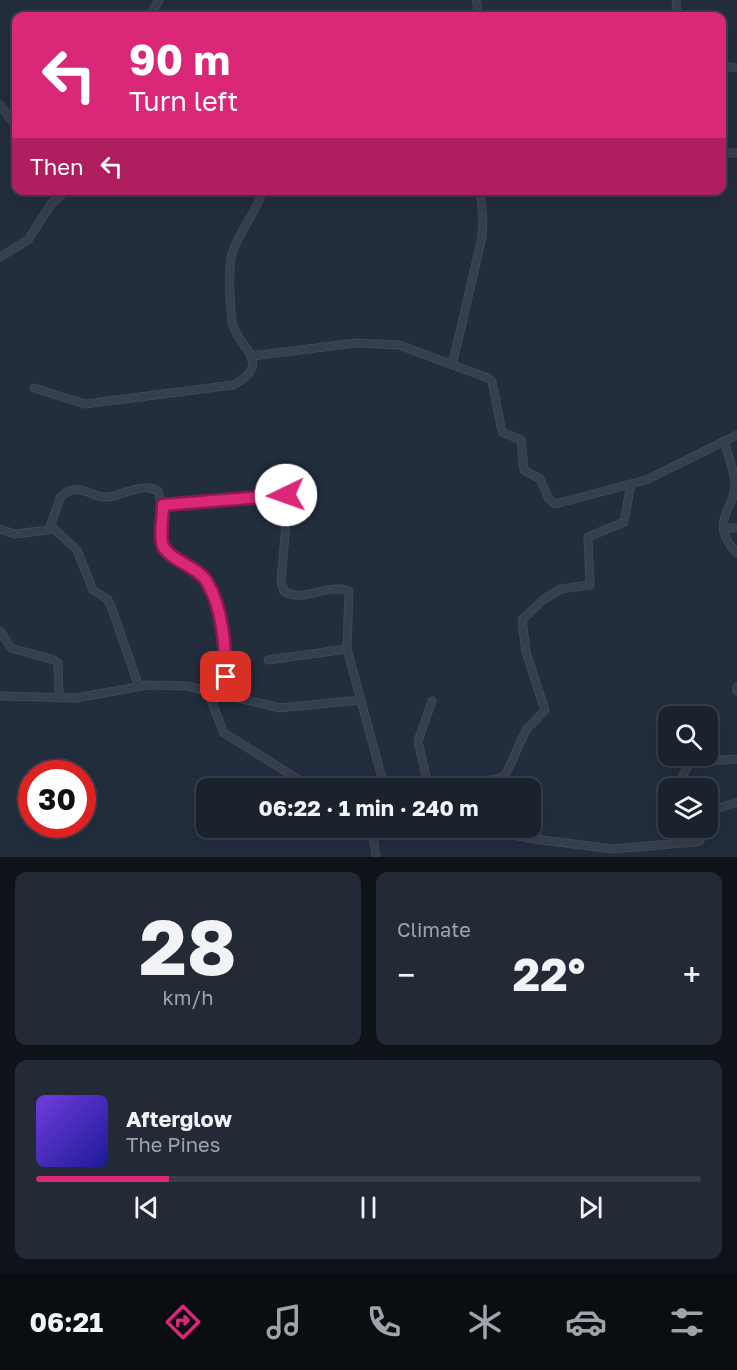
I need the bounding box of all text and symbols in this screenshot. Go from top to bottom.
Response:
text: 90 m [129,34,230,84]
icon: left [30,36,108,114]
text: Turn left [129,85,238,117]
icon: left [95,150,128,183]
text: Then [30,153,83,180]
position arrow [254,463,318,527]
pin [200,651,251,702]
icon: arrive [209,660,242,693]
map controls [658,706,718,838]
button: search [658,706,718,766]
speed limit sign: 30 [18,760,96,838]
button: layers [658,778,718,838]
text: 06:22 · 1 min · 240 m [259,794,478,821]
text: 28 [139,899,237,992]
text: Climate [397,917,471,941]
text: 22° [513,947,585,1001]
text: − [397,955,415,994]
text: + [683,955,701,994]
text: km/h [163,985,213,1009]
text: Afterglow [126,1105,232,1132]
text: The Pines [126,1132,220,1156]
icon: previous [130,1191,163,1224]
icon: pause [352,1191,385,1224]
icon: next [574,1191,607,1224]
icon: directions [162,1301,204,1343]
icon: music [263,1301,305,1343]
icon: phone [363,1301,405,1343]
icon: climate [464,1301,506,1343]
icon: car [565,1301,607,1343]
icon: filters [666,1301,708,1343]
text: 06:21 [29,1306,103,1338]

